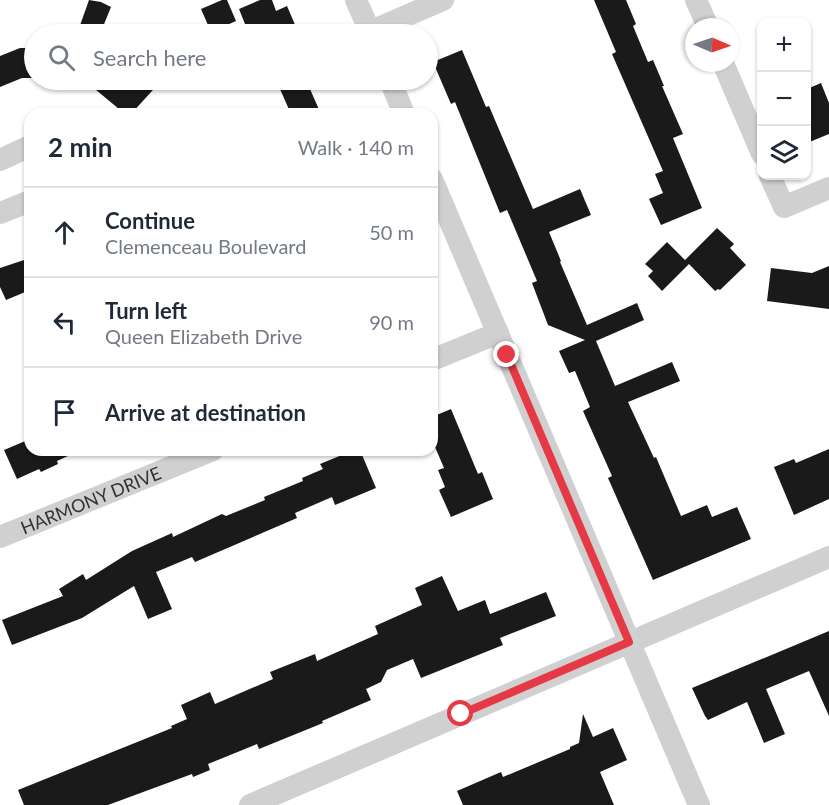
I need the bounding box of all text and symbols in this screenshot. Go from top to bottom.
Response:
north arrow [685,18,739,72]
map controls [757,18,811,180]
button: + [757,18,811,72]
search box [24,24,438,90]
icon: search [45,41,78,74]
text: Search here [93,44,206,71]
button: − [757,72,811,126]
button: layers [757,126,811,180]
text: 2 min [48,131,112,163]
text: Walk · 140 m [298,135,414,159]
text: Continue [105,207,195,234]
icon: ahead [48,216,81,249]
text: 50 m [369,220,414,244]
text: Clemenceau Boulevard [105,234,306,258]
text: Turn left [105,297,187,324]
icon: left [48,306,81,339]
text: 90 m [369,310,414,334]
text: Queen Elizabeth Drive [105,324,302,348]
route end [493,341,519,367]
icon: arrive [48,396,81,429]
text: Arrive at destination [105,399,306,426]
street label: HARMONY DRIVE [17,461,164,538]
route start [447,700,473,726]

